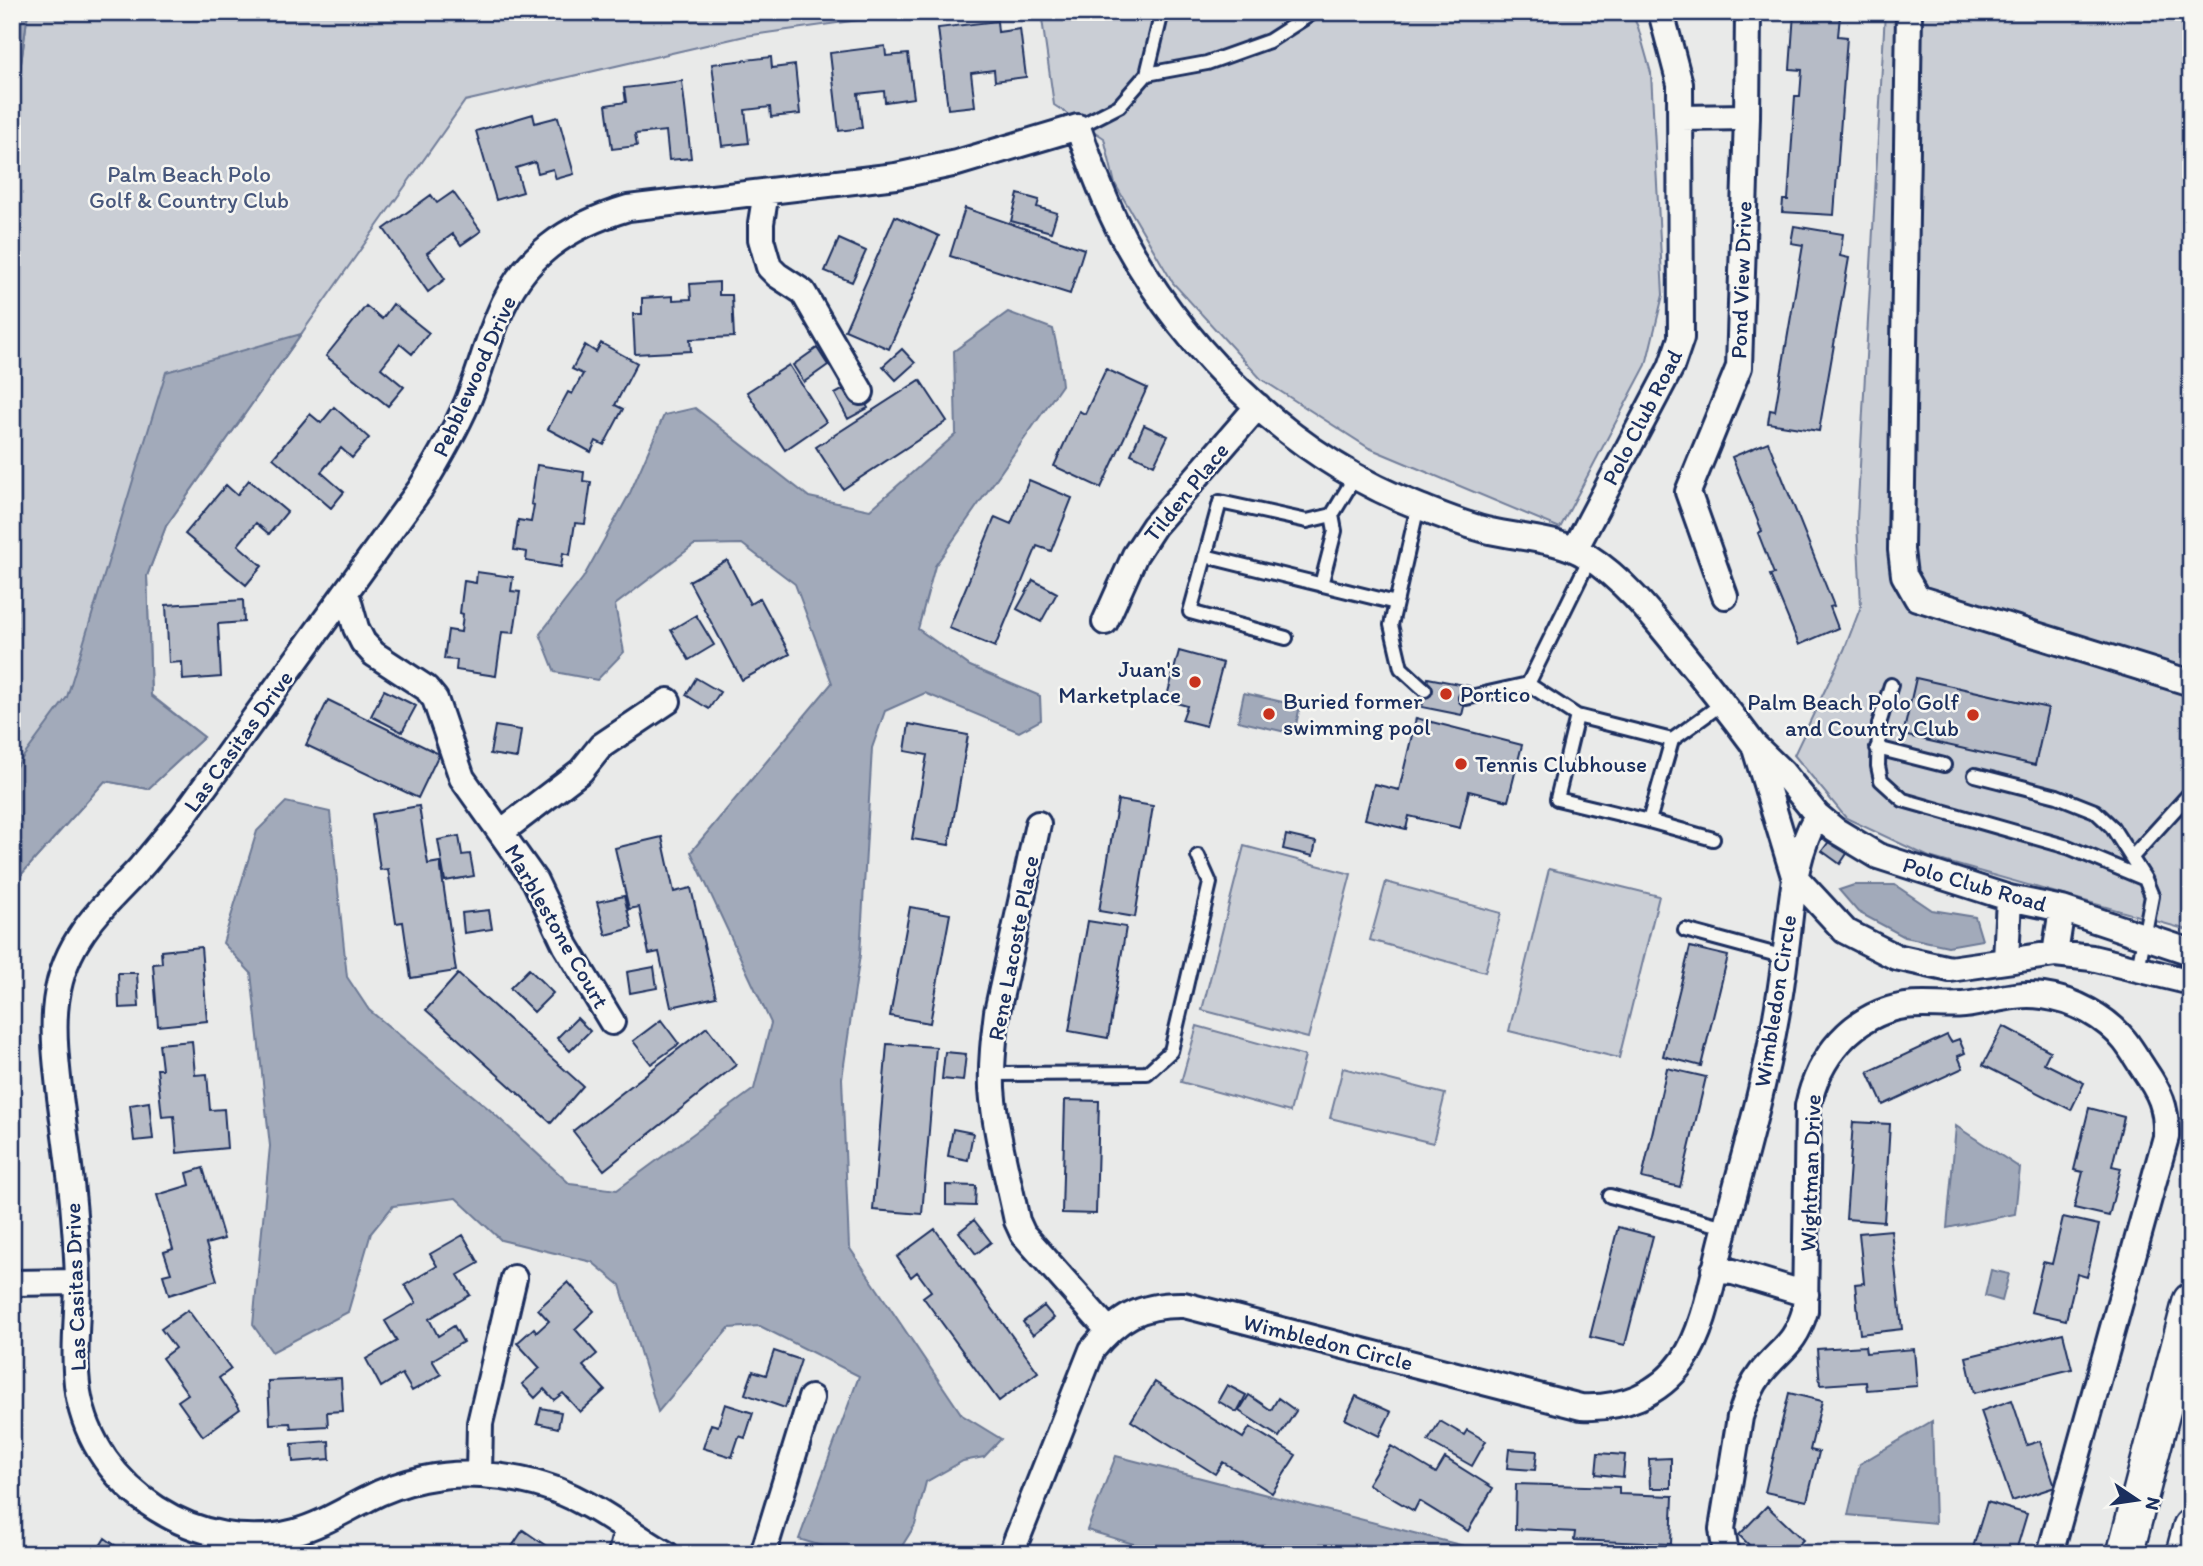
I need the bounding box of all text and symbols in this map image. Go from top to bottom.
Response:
park label: Palm Beach Polo Golf & Country Club [89,160,289,214]
street label: Pond View Drive [1724,201,1758,359]
street label: Pebblewood Drive [426,291,522,461]
street label: Polo Club Road [1596,344,1688,490]
street label: Tilden Place [1137,437,1235,547]
place label: Juan's Marketplace [1058,655,1181,709]
street label: Las Casitas Drive [177,665,299,817]
marker: Juan's Marketplace [1187,674,1203,690]
place label: Portico [1460,680,1530,708]
marker: Portico [1438,686,1454,702]
place label: Buried former swimming pool [1283,687,1431,741]
place label: Palm Beach Polo Golf and Country Club [1747,688,1959,742]
marker: Buried former swimming pool [1261,706,1277,722]
marker: Palm Beach Polo Golf and Country Club [1965,707,1981,723]
place label: Tennis Clubhouse [1475,750,1647,778]
marker: Tennis Clubhouse [1453,756,1469,772]
street label: Marblestone Court [499,839,616,1014]
street label: Polo Club Road [1900,850,2051,918]
street label: Rene Lacoste Place [981,853,1045,1043]
street label: Wimbledon Circle [1748,913,1802,1089]
street label: Wightman Drive [1793,1094,1827,1252]
street label: Las Casitas Drive [58,1202,92,1372]
street label: Wimbledon Circle [1240,1307,1416,1377]
north arrow [2102,1464,2172,1534]
text: N [2140,1495,2166,1513]

